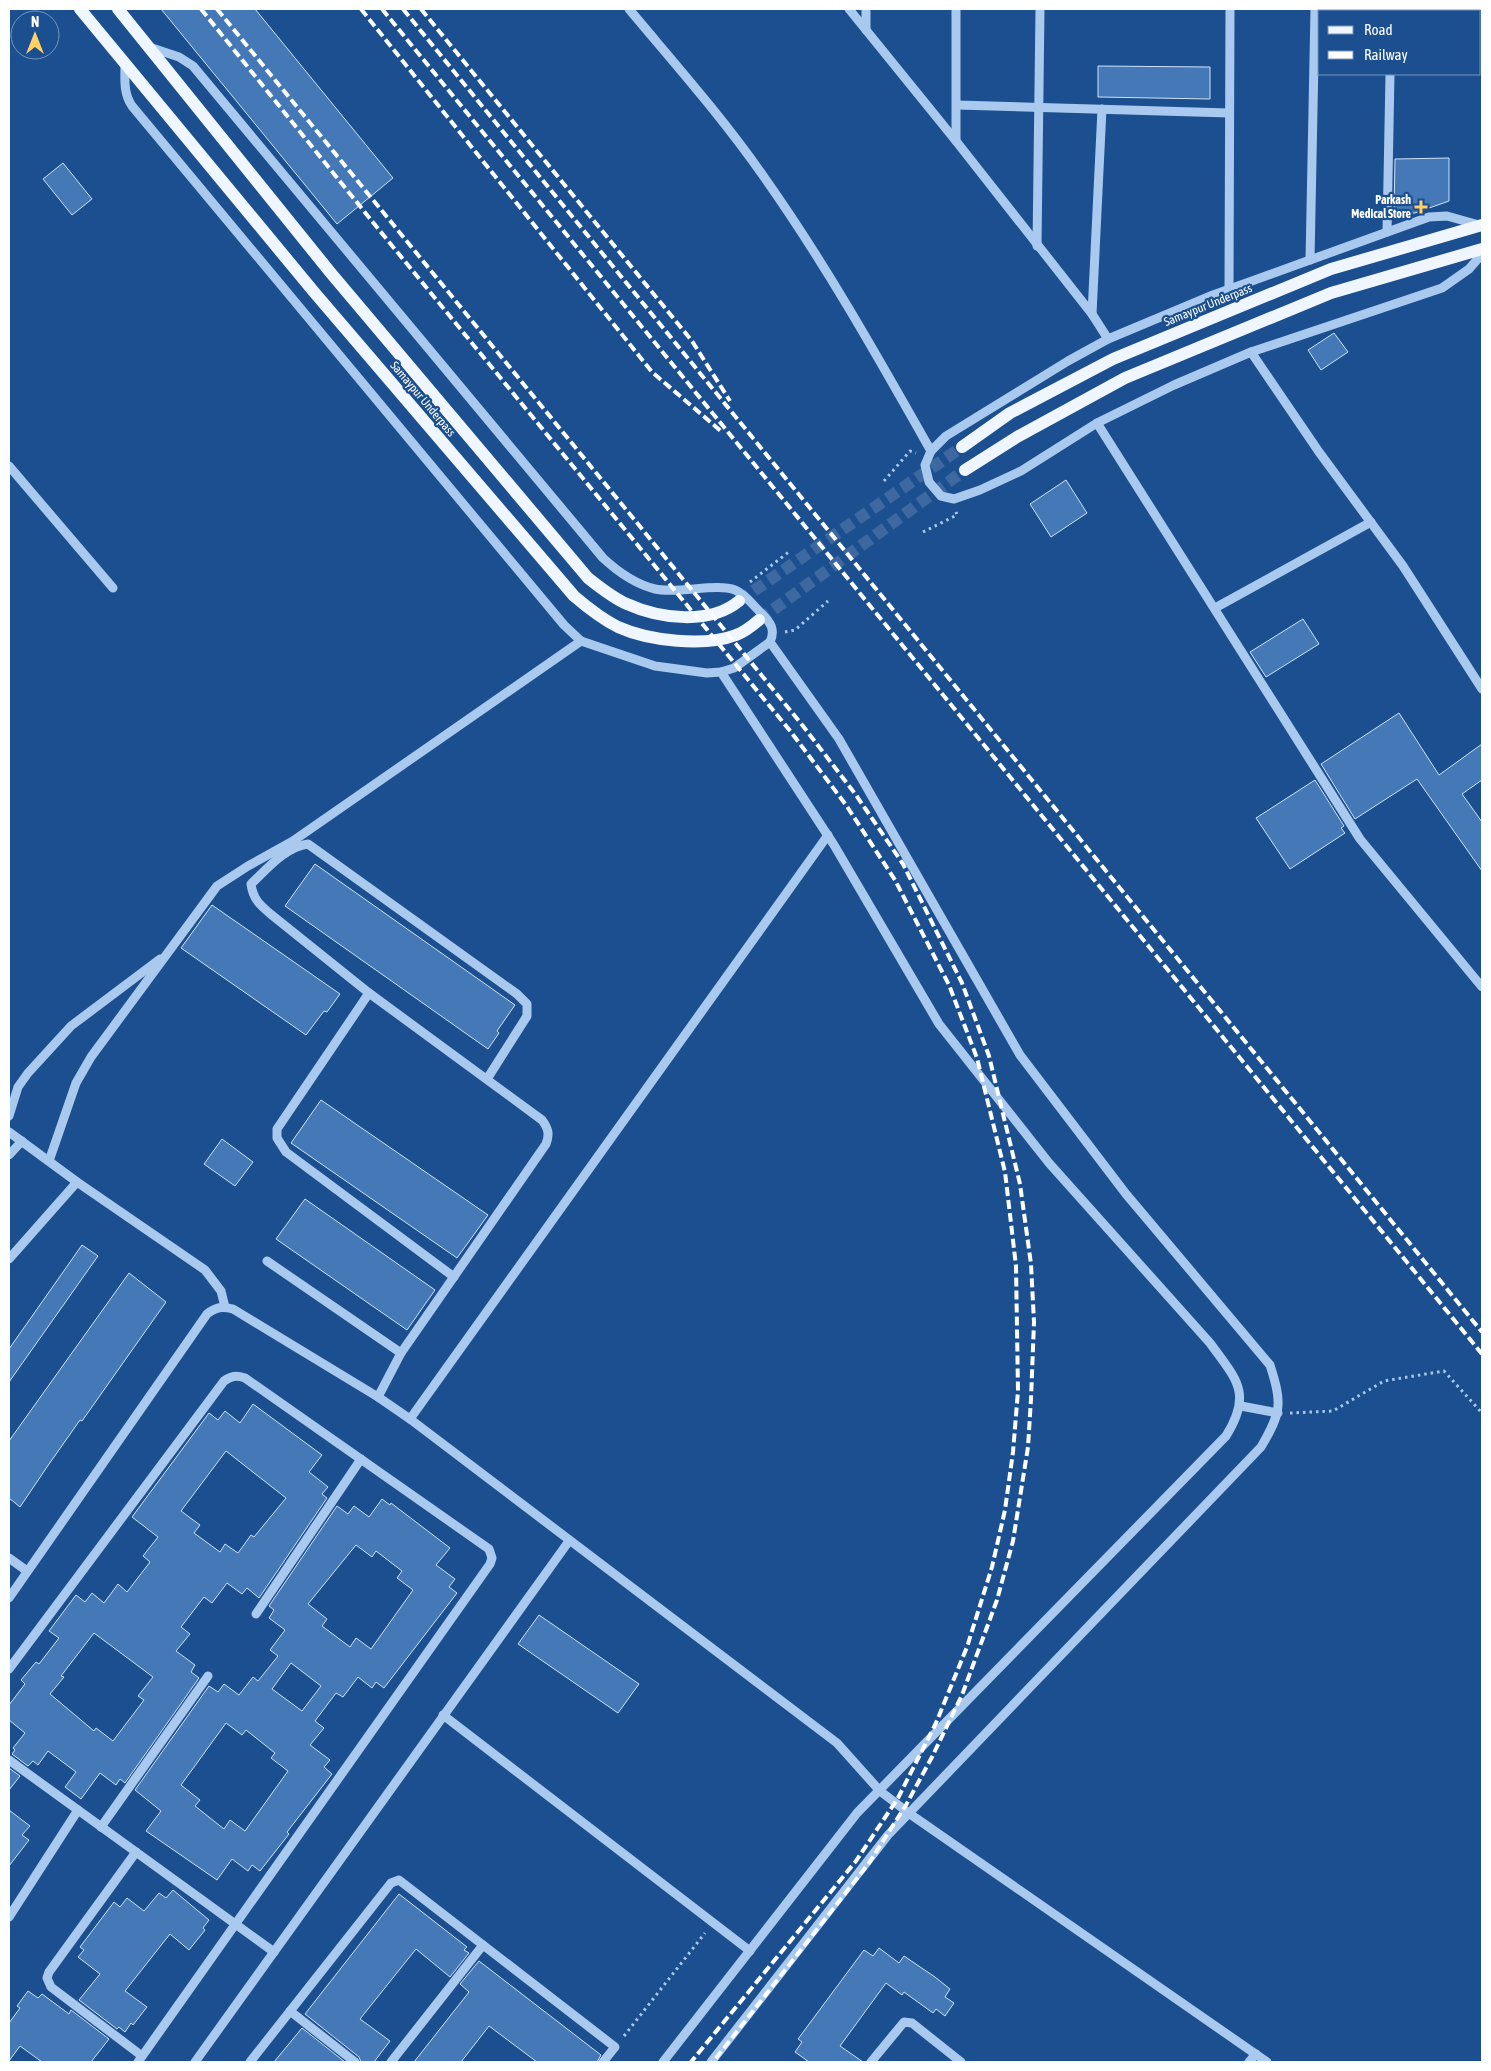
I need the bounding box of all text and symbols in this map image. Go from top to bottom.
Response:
north arrow [10,10,60,60]
legend [1318,10,1481,75]
text: N [31,14,39,30]
text: Road [1364,21,1393,38]
text: Railway [1364,46,1408,63]
place label: Parkash Medical Store [1351,193,1412,221]
marker: Parkash Medical Store [1415,201,1427,213]
street label: Samaypur Underpass [1162,281,1254,329]
street label: Samaypur Underpass [387,359,459,439]

